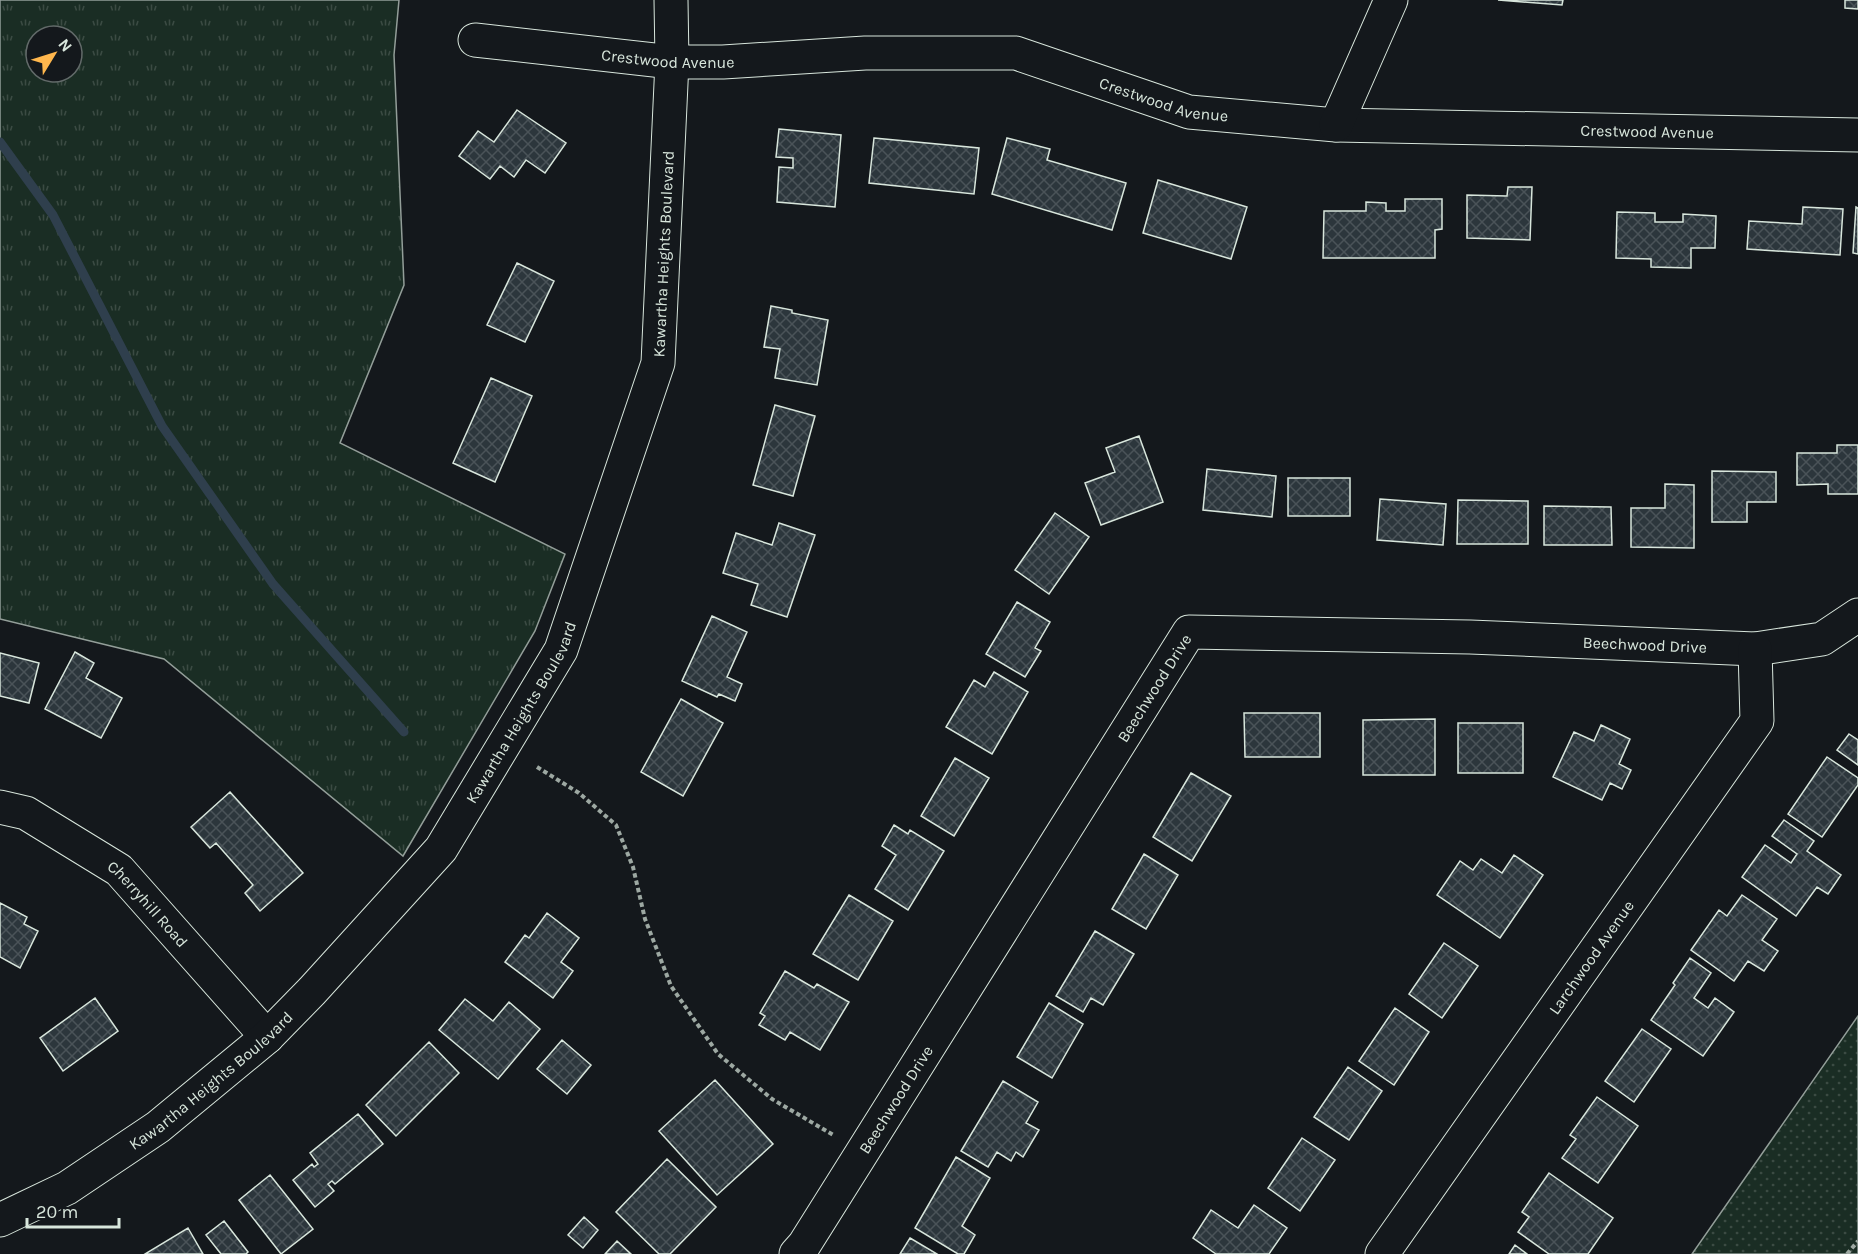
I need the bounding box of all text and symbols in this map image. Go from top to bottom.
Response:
north arrow [24,24,84,84]
text: N [54,35,76,55]
street label: Crestwood Avenue [600,45,735,72]
street label: Crestwood Avenue [1097,73,1229,125]
street label: Crestwood Avenue [1580,120,1714,142]
street label: Kawartha Heights Boulevard [649,150,677,358]
street label: Kawartha Heights Boulevard [461,619,580,807]
street label: Beechwood Drive [1113,630,1195,745]
street label: Beechwood Drive [1582,632,1707,656]
street label: Cherryhill Road [105,856,192,951]
street label: Larchwood Avenue [1544,896,1638,1018]
street label: Kawartha Heights Boulevard [125,1007,296,1153]
street label: Beechwood Drive [854,1042,937,1157]
scale bar [27,1191,118,1229]
text: 20 m [36,1201,78,1223]

